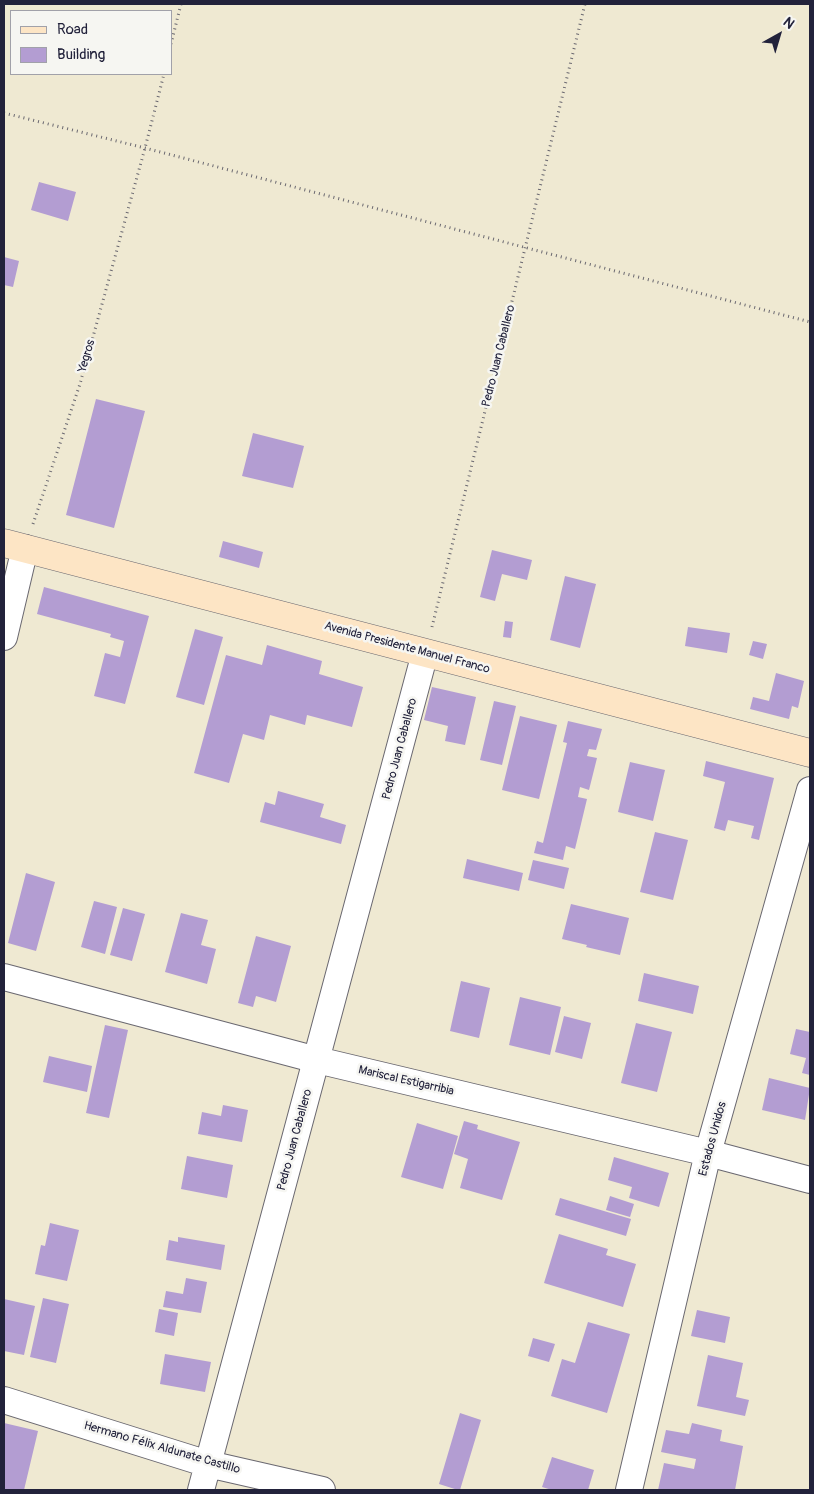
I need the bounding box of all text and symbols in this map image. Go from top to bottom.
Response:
legend [10,10,172,75]
north arrow [754,10,804,60]
text: N [780,13,798,33]
text: Road [57,20,88,39]
text: Building [57,45,105,64]
street label: Pedro Juan Caballero [479,304,519,408]
street label: Yegros [75,338,99,374]
street label: Avenida Presidente Manuel Franco [323,619,491,677]
street label: Pedro Juan Caballero [380,697,420,801]
street label: Mariscal Estigarribia [357,1063,455,1099]
street label: Pedro Juan Caballero [275,1088,315,1192]
street label: Estados Unidos [696,1100,730,1178]
street label: Hermano Félix Aldunate Castillo [82,1419,242,1477]

